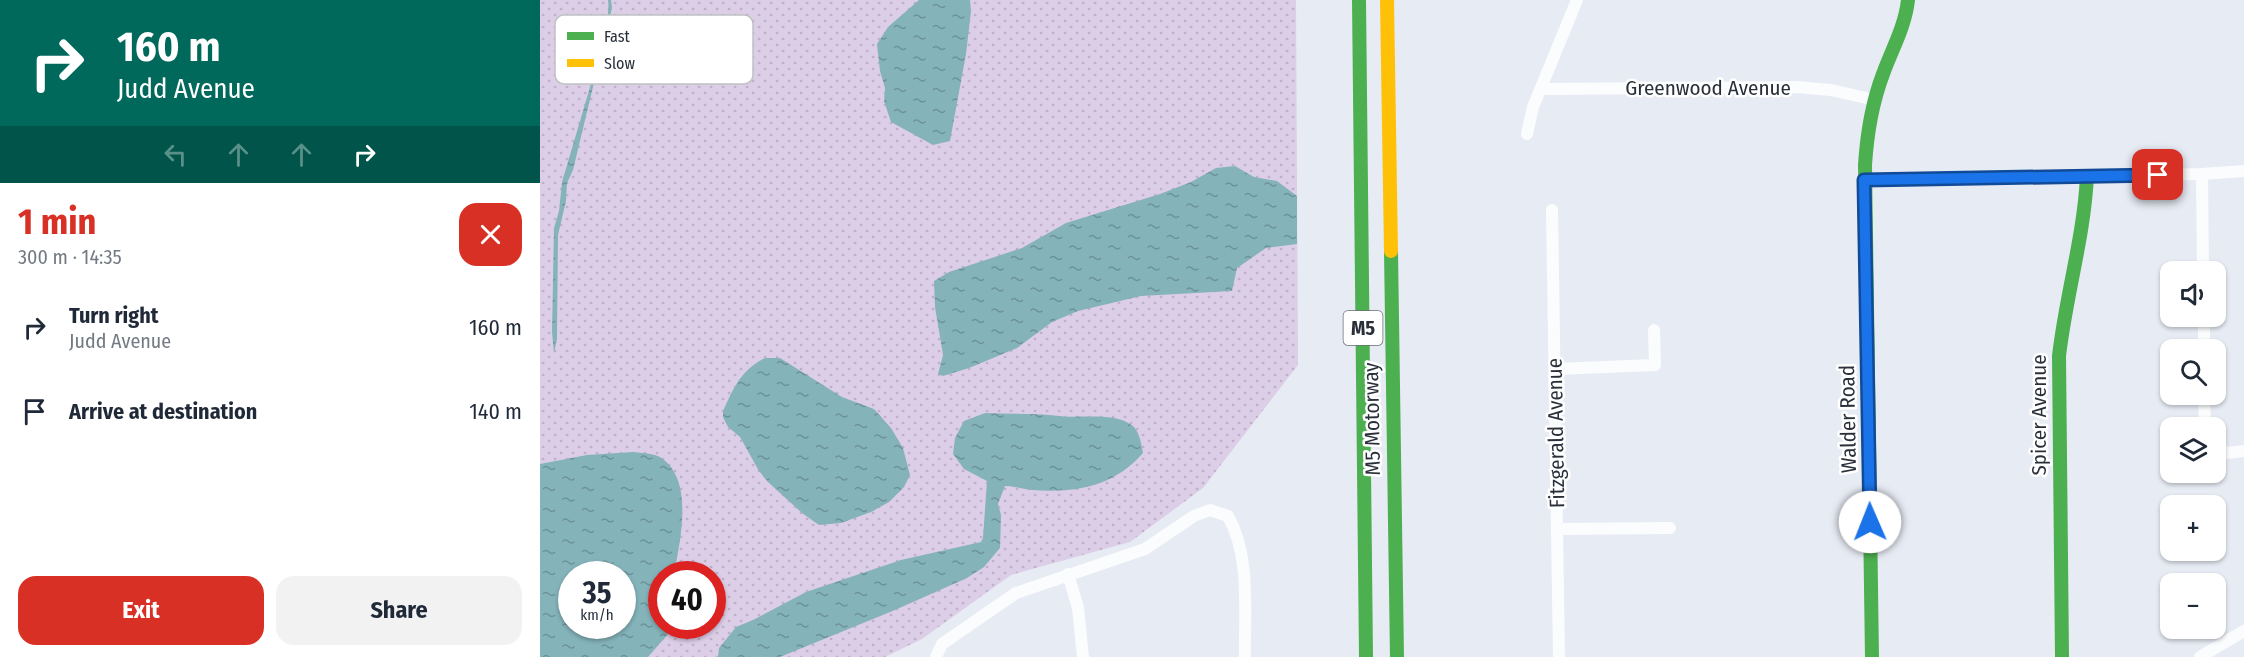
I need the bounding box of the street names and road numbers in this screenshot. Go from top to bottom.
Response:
street label: Greenwood Avenue [1625,75,1791,101]
road number: M5 [1344,311,1382,345]
street label: Spicer Avenue [2026,354,2052,476]
street label: Fitzgerald Avenue [1542,358,1570,508]
street label: M5 Motorway [1358,362,1386,476]
street label: Walder Road [1834,365,1862,473]

